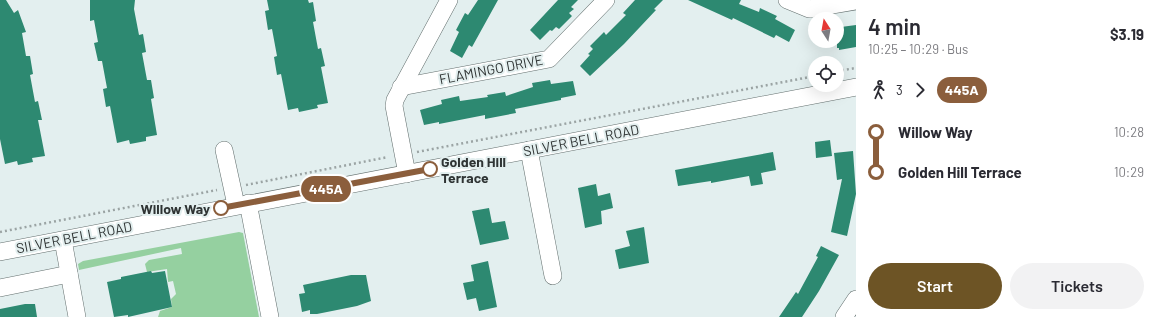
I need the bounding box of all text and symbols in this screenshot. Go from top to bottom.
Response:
north arrow [808,12,844,48]
map controls [808,12,844,92]
text: 4 min [868,13,921,39]
text: $3.19 [1110,25,1144,43]
text: 10:25 – 10:29 · Bus [868,41,968,57]
street label: FLAMINGO DRIVE [438,51,544,87]
button: locate [808,56,844,92]
icon: walk [868,79,890,101]
icon: forward [909,79,931,101]
text: 445A [945,81,979,98]
text: 3 [896,82,903,98]
street label: SILVER BELL ROAD [522,120,640,160]
text: Willow Way [898,123,973,141]
text: 10:28 [1114,124,1144,140]
place label: Golden Hill Terrace [441,153,506,186]
marker: Golden Hill Terrace [422,161,438,177]
text: Golden Hill Terrace [898,163,1022,181]
text: 10:29 [1114,164,1144,180]
line badge: 445A [298,176,354,202]
text: 445A [309,180,343,197]
place label: Willow Way [140,200,210,217]
marker: Willow Way [213,200,229,216]
street label: SILVER BELL ROAD [15,217,133,257]
button: Start [868,263,1002,309]
button: Tickets [1010,263,1144,309]

